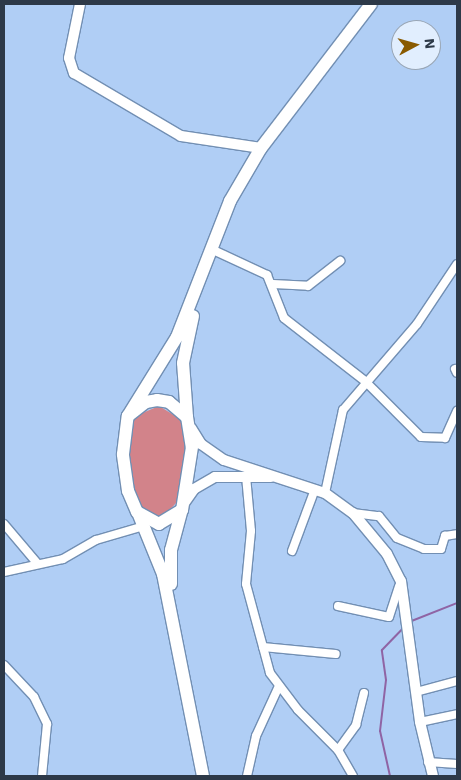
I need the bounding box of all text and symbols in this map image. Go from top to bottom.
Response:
north arrow [391,20,441,70]
text: N [421,38,438,50]

